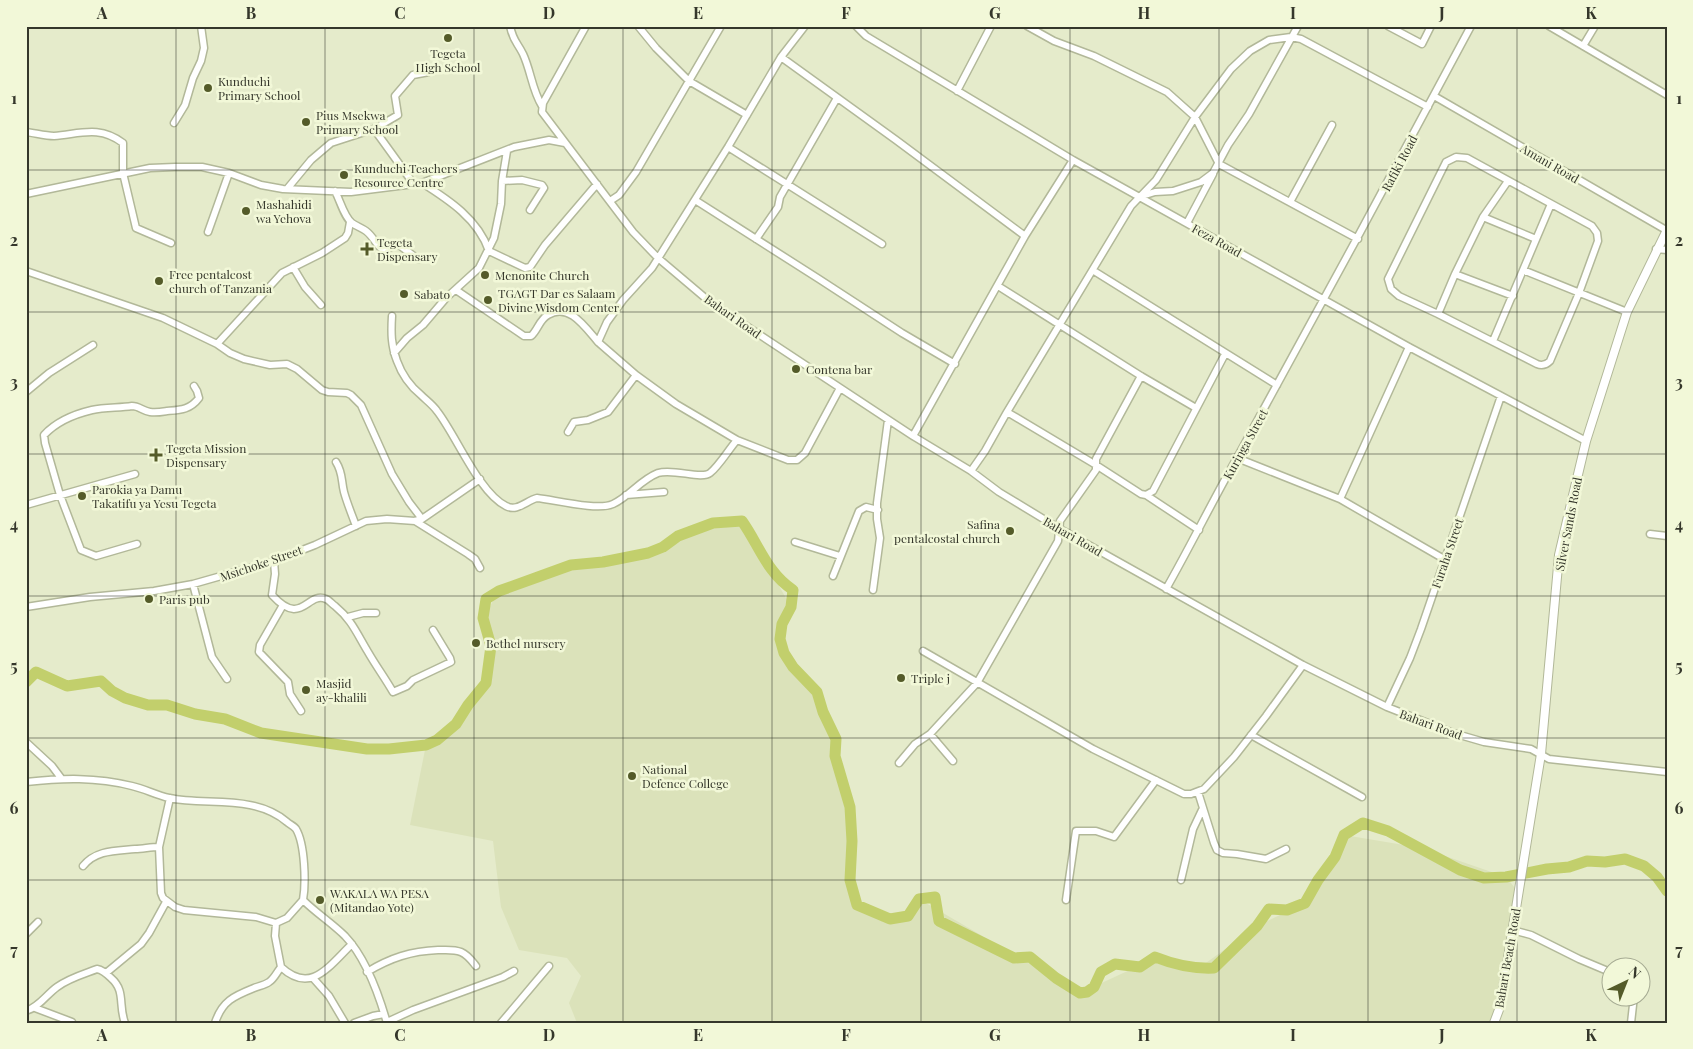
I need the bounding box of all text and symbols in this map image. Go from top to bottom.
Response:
text: A [96,2,108,23]
text: B [246,2,257,23]
text: C [394,2,406,23]
text: D [543,2,555,23]
text: E [693,2,703,23]
text: F [841,2,851,23]
text: G [989,2,1001,23]
text: H [1138,2,1151,23]
text: I [1290,2,1296,23]
text: J [1438,2,1445,23]
text: K [1585,2,1597,23]
marker: Tegeta High School [442,32,454,44]
place label: Tegeta High School [416,45,481,75]
place label: Kunduchi Primary School [218,73,301,103]
marker: Kunduchi Primary School [202,82,214,94]
text: 1 [11,87,17,108]
text: 1 [1676,87,1682,108]
place label: Pius Msekwa Primary School [316,107,399,137]
marker: Pius Msekwa Primary School [300,116,312,128]
street label: Rafiki Road [1377,132,1421,194]
street label: Amani Road [1517,139,1582,186]
place label: Kunduchi Teachers Resource Centre [354,160,458,190]
marker: Kunduchi Teachers Resource Centre [338,169,350,181]
place label: Mashahidi wa Yehova [256,196,312,226]
marker: Mashahidi wa Yehova [240,205,252,217]
street label: Feza Road [1189,220,1245,260]
text: 2 [10,229,18,250]
text: 2 [1675,229,1683,250]
place label: Tegeta Dispensary [377,234,438,264]
marker: Tegeta Dispensary [361,243,373,255]
place label: Free pentalcost church of Tanzania [169,266,272,296]
place label: Menonite Church [495,267,589,283]
marker: Menonite Church [479,269,491,281]
marker: Free pentalcost church of Tanzania [153,275,165,287]
place label: TGAGT Dar es Salaam Divine Wisdom Center [498,285,620,315]
place label: Sabato [414,286,450,302]
marker: Sabato [398,288,410,300]
street label: Bahari Road [702,291,764,341]
marker: TGAGT Dar es Salaam Divine Wisdom Center [482,294,494,306]
place label: Contena bar [806,361,873,377]
marker: Contena bar [790,363,802,375]
text: 3 [10,371,18,392]
text: 3 [1675,371,1683,392]
street label: Kuringa Street [1219,405,1271,482]
place label: Tegeta Mission Dispensary [166,440,246,470]
marker: Tegeta Mission Dispensary [150,449,162,461]
street label: Silver Sands Road [1551,476,1585,572]
place label: Parokia ya Damu Takatifu ya Yesu Tegeta [92,481,216,511]
marker: Parokia ya Damu Takatifu ya Yesu Tegeta [76,490,88,502]
text: 4 [10,513,18,534]
street label: Bahari Road [1041,513,1105,559]
text: 4 [1675,513,1683,534]
street label: Furaha Street [1428,515,1467,590]
place label: Safina pentalcostal church [894,516,1000,546]
marker: Safina pentalcostal church [1004,525,1016,537]
street label: Msichoke Street [218,541,305,585]
place label: Paris pub [159,591,210,607]
marker: Paris pub [143,593,155,605]
place label: Bethel nursery [486,635,566,651]
marker: Bethel nursery [470,637,482,649]
text: 5 [10,655,18,676]
text: 5 [1675,655,1683,676]
place label: Triple j [911,670,950,686]
marker: Triple j [895,672,907,684]
place label: Masjid ay-khalili [316,675,367,705]
marker: Masjid ay-khalili [300,684,312,696]
street label: Bahari Road [1397,705,1465,743]
place label: National Defence College [642,761,728,791]
marker: National Defence College [626,770,638,782]
text: 6 [10,797,19,818]
text: 6 [1675,797,1684,818]
place label: WAKALA WA PESA (Mitandao Yote) [329,885,429,915]
marker: WAKALA WA PESA (Mitandao Yote) [314,894,326,906]
street label: Bahari Beach Road [1490,907,1524,1009]
text: 7 [10,939,18,960]
text: 7 [1675,939,1683,960]
north arrow [1600,956,1650,1006]
text: N [1625,962,1645,983]
text: A [96,1024,108,1045]
text: B [246,1024,257,1045]
text: C [394,1024,406,1045]
text: D [543,1024,555,1045]
text: E [693,1024,703,1045]
text: F [841,1024,851,1045]
text: G [989,1024,1001,1045]
text: H [1138,1024,1151,1045]
text: I [1290,1024,1296,1045]
text: J [1438,1024,1445,1045]
text: K [1585,1024,1597,1045]

